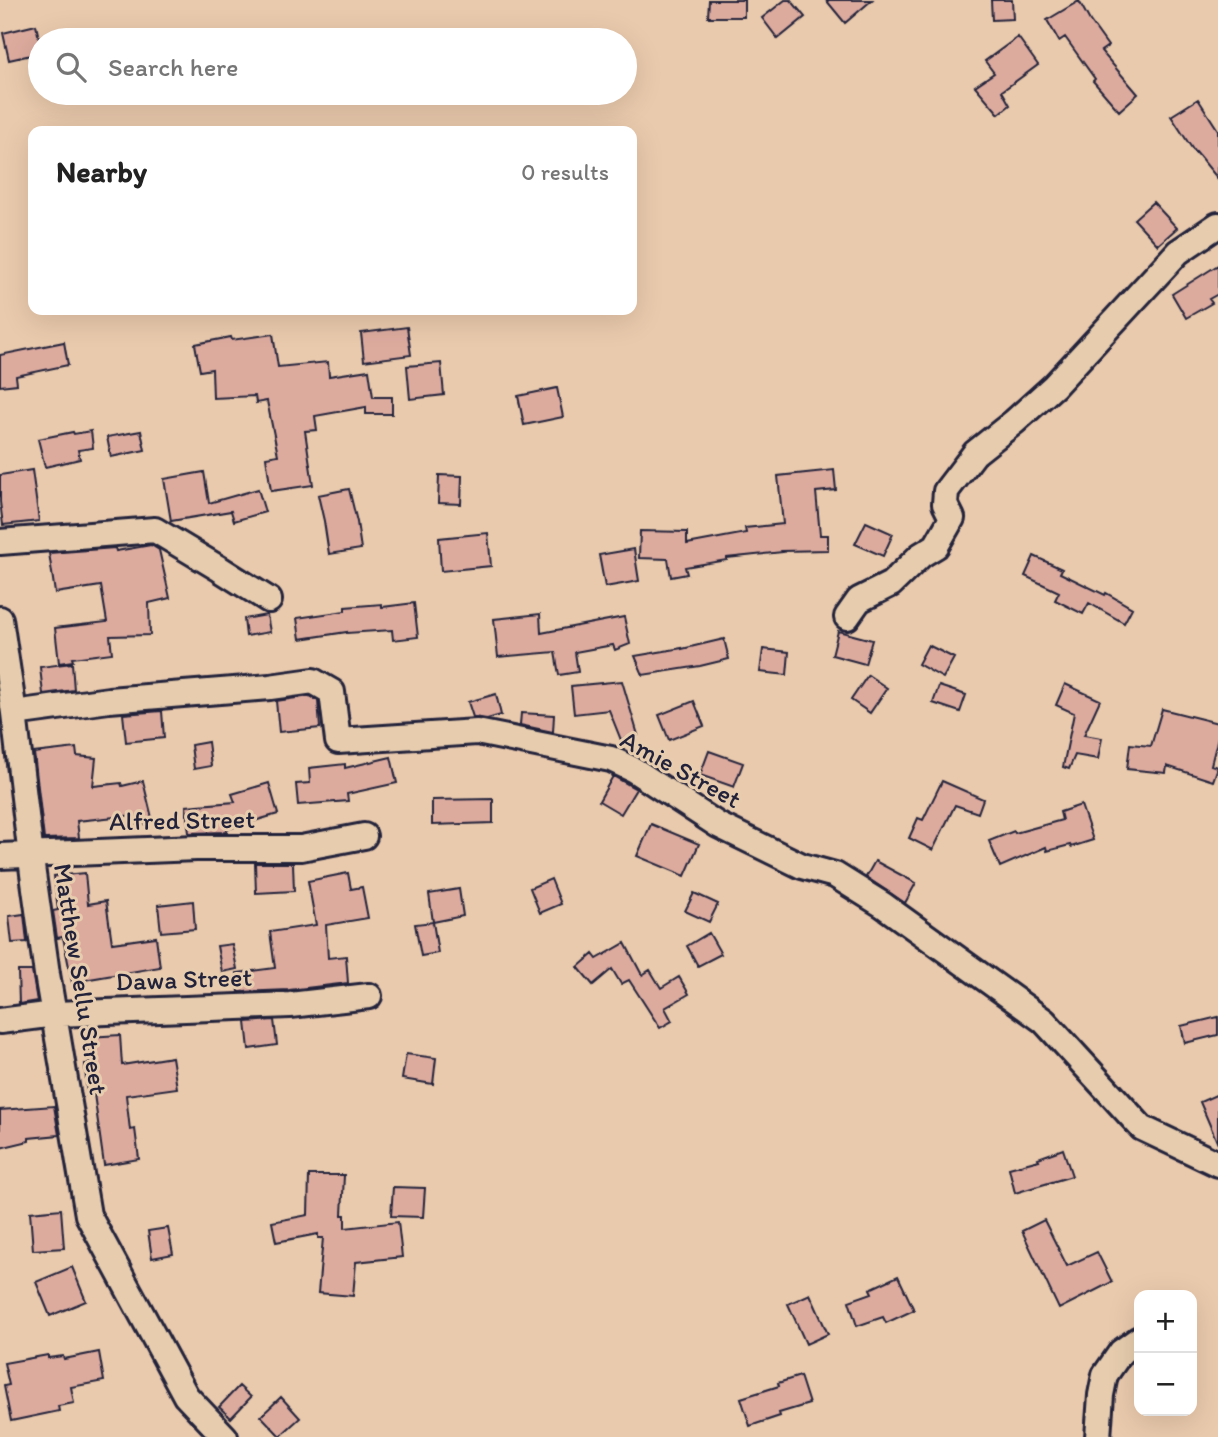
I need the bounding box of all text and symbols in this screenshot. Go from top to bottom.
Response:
search box [28,28,637,105]
icon: search [52,48,90,86]
text: Search here [108,51,238,83]
text: Nearby [56,153,147,190]
text: 0 results [521,158,609,186]
street label: Amie Street [615,723,747,815]
street label: Alfred Street [109,803,256,837]
street label: Matthew Sellu Street [47,861,115,1097]
street label: Dawa Street [115,961,253,997]
map controls [1134,1290,1197,1416]
button: + [1134,1290,1197,1353]
button: − [1134,1353,1197,1416]

